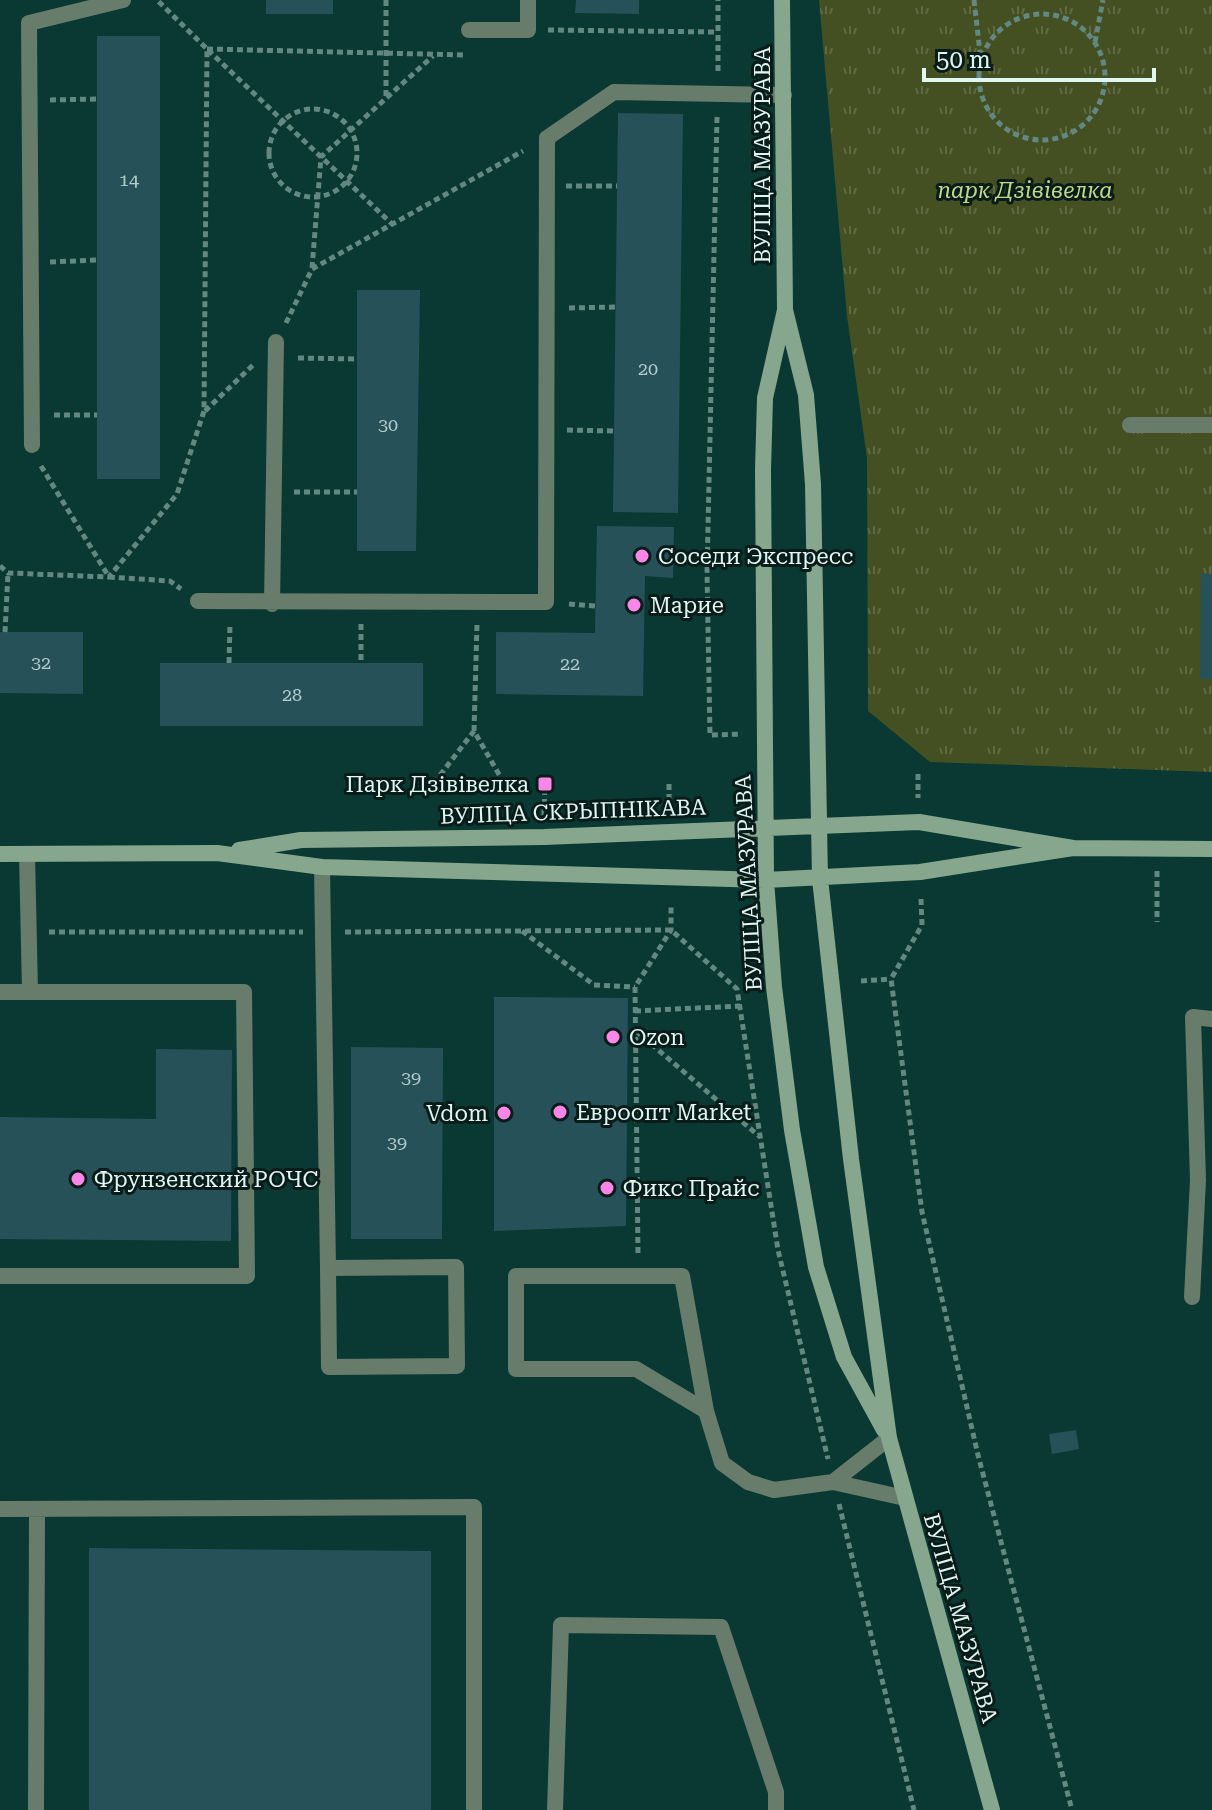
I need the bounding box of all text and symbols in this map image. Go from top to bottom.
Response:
scale bar [924,32,1154,82]
street label: ВУЛІЦА МАЗУРАВА [750,46,775,263]
text: 50 m [936,46,991,74]
house number: 14 [119,169,139,190]
park label: парк Дзівівелка [937,178,1113,203]
house number: 20 [638,358,658,379]
house number: 30 [378,414,398,435]
place label: Соседи Экспресс [658,544,853,569]
marker: Соседи Экспресс [633,547,651,565]
place label: Марие [650,593,724,618]
marker: Марие [625,596,643,614]
house number: 32 [31,652,51,673]
house number: 22 [560,653,580,674]
house number: 28 [282,684,302,705]
place label: Парк Дзівівелка [346,772,529,797]
street label: ВУЛІЦА МАЗУРАВА [730,773,767,992]
marker: Парк Дзівівелка [536,775,554,793]
street label: ВУЛІЦА СКРЫПНІКАВА [440,794,707,829]
place label: Ozon [629,1025,685,1050]
marker: Ozon [604,1028,622,1046]
house number: 39 [401,1067,421,1088]
place label: Евроопт Market [576,1100,752,1125]
place label: Vdom [426,1101,488,1126]
marker: Евроопт Market [551,1103,569,1121]
marker: Vdom [495,1104,513,1122]
house number: 39 [387,1132,407,1153]
place label: Фрунзенский РОЧС [94,1167,318,1192]
marker: Фрунзенский РОЧС [69,1170,87,1188]
place label: Фикс Прайс [623,1176,760,1201]
marker: Фикс Прайс [598,1179,616,1197]
street label: ВУЛІЦА МАЗУРАВА [919,1511,1003,1726]

